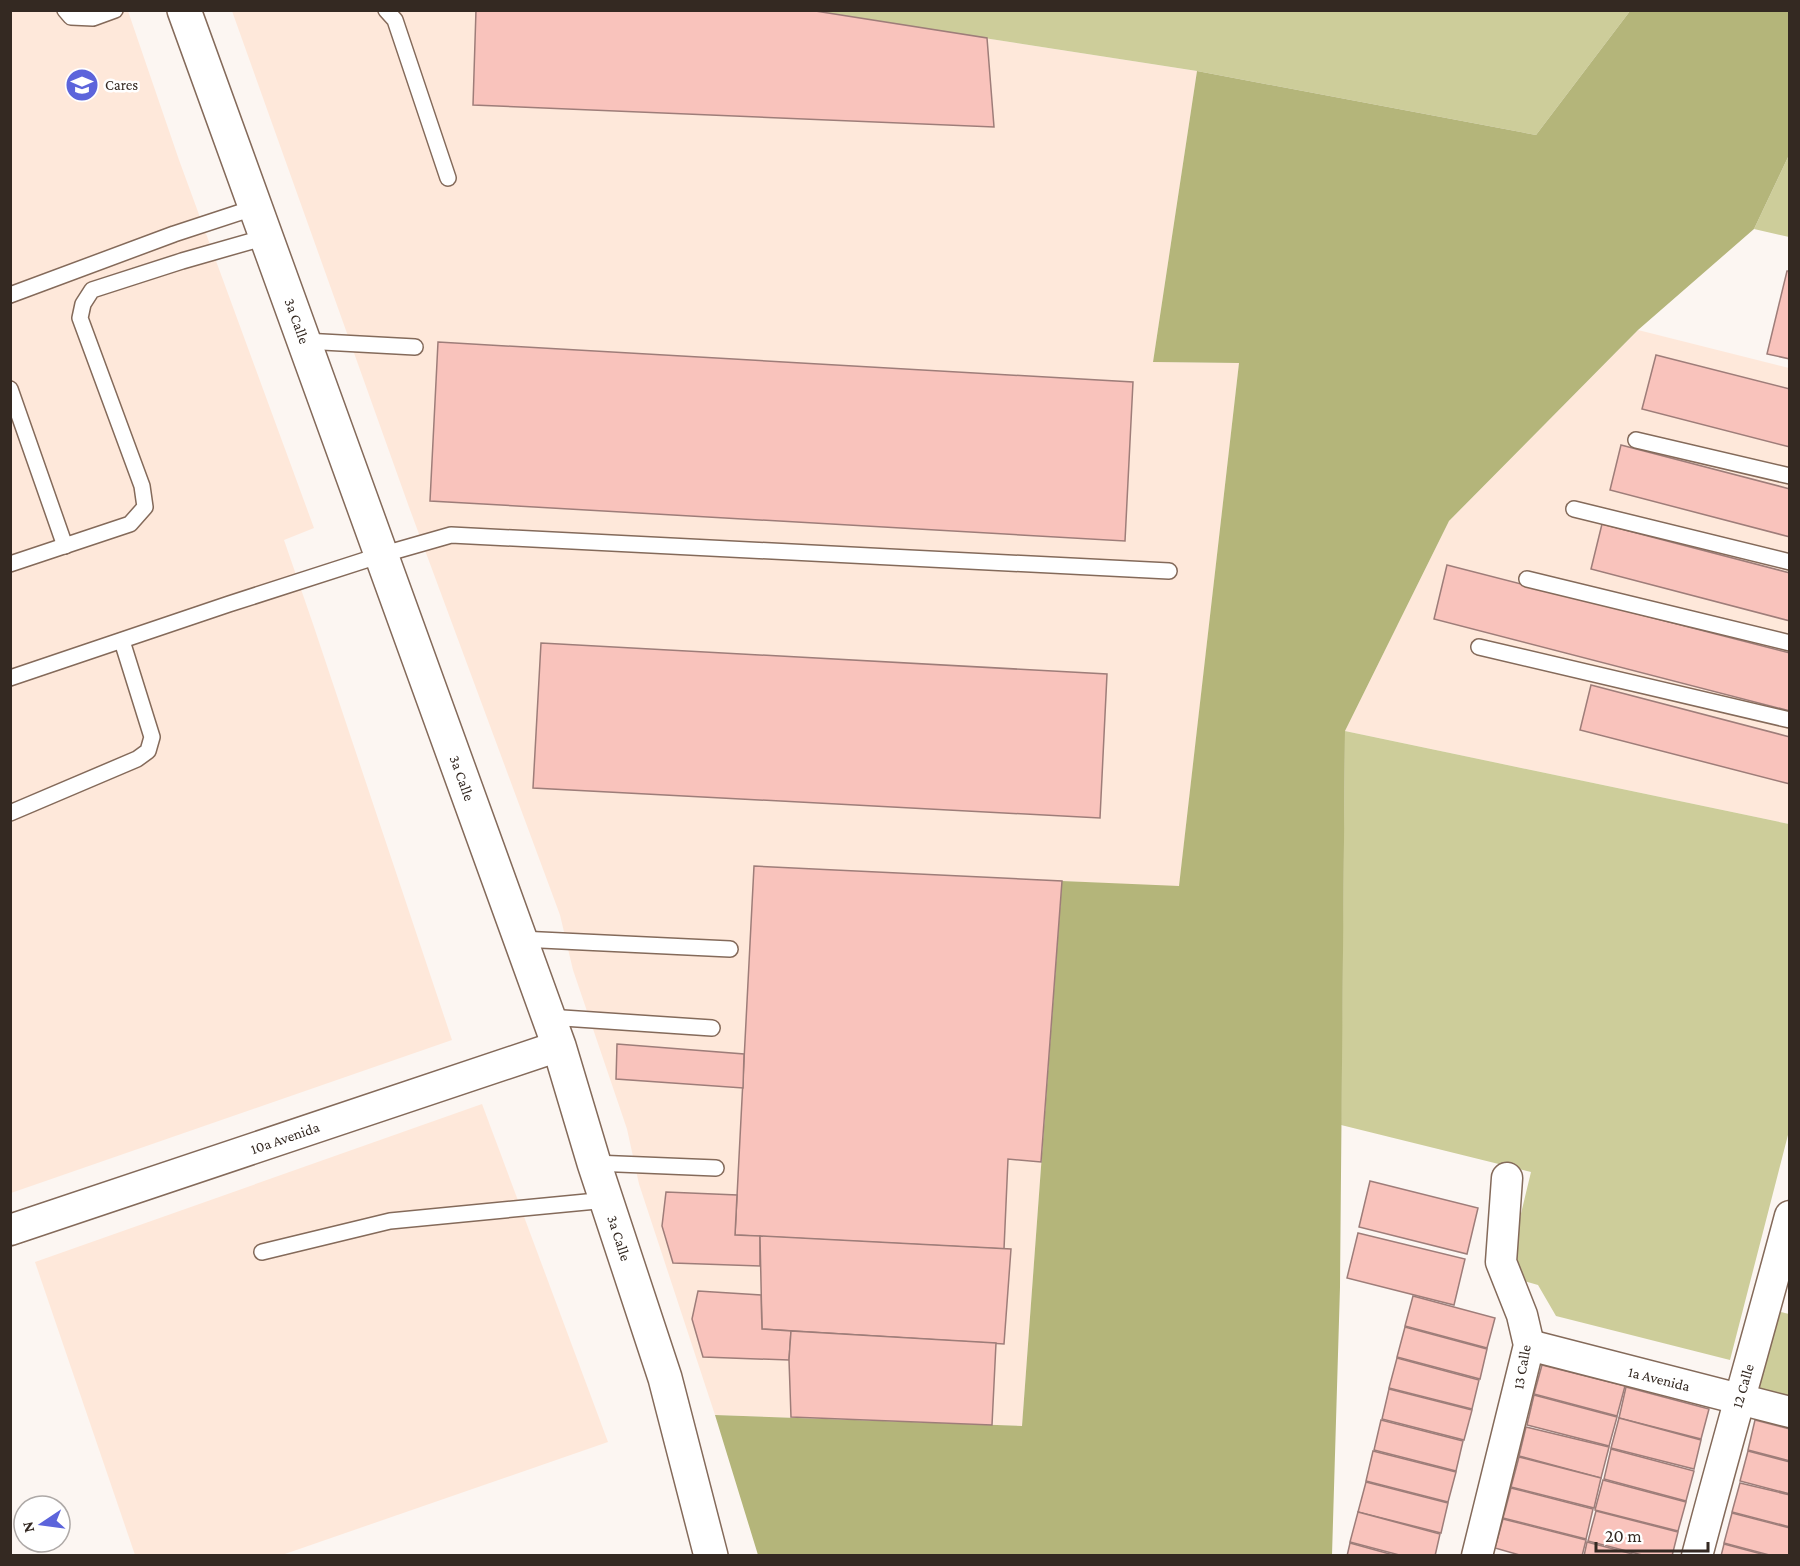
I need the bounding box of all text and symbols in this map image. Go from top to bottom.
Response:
school or university icon: Cares [64,67,100,103]
place label: Cares [105,77,138,93]
street label: 3a Calle [281,296,313,346]
street label: 3a Calle [446,753,478,803]
street label: 10a Avenida [249,1119,322,1157]
street label: 3a Calle [604,1213,634,1263]
street label: 13 Calle [1510,1343,1534,1391]
street label: 12 Calle [1729,1362,1757,1410]
street label: 1a Avenida [1626,1364,1692,1394]
north arrow [12,1494,72,1554]
scale bar [1596,1515,1708,1553]
text: N [18,1520,37,1534]
text: 20 m [1605,1526,1642,1546]

